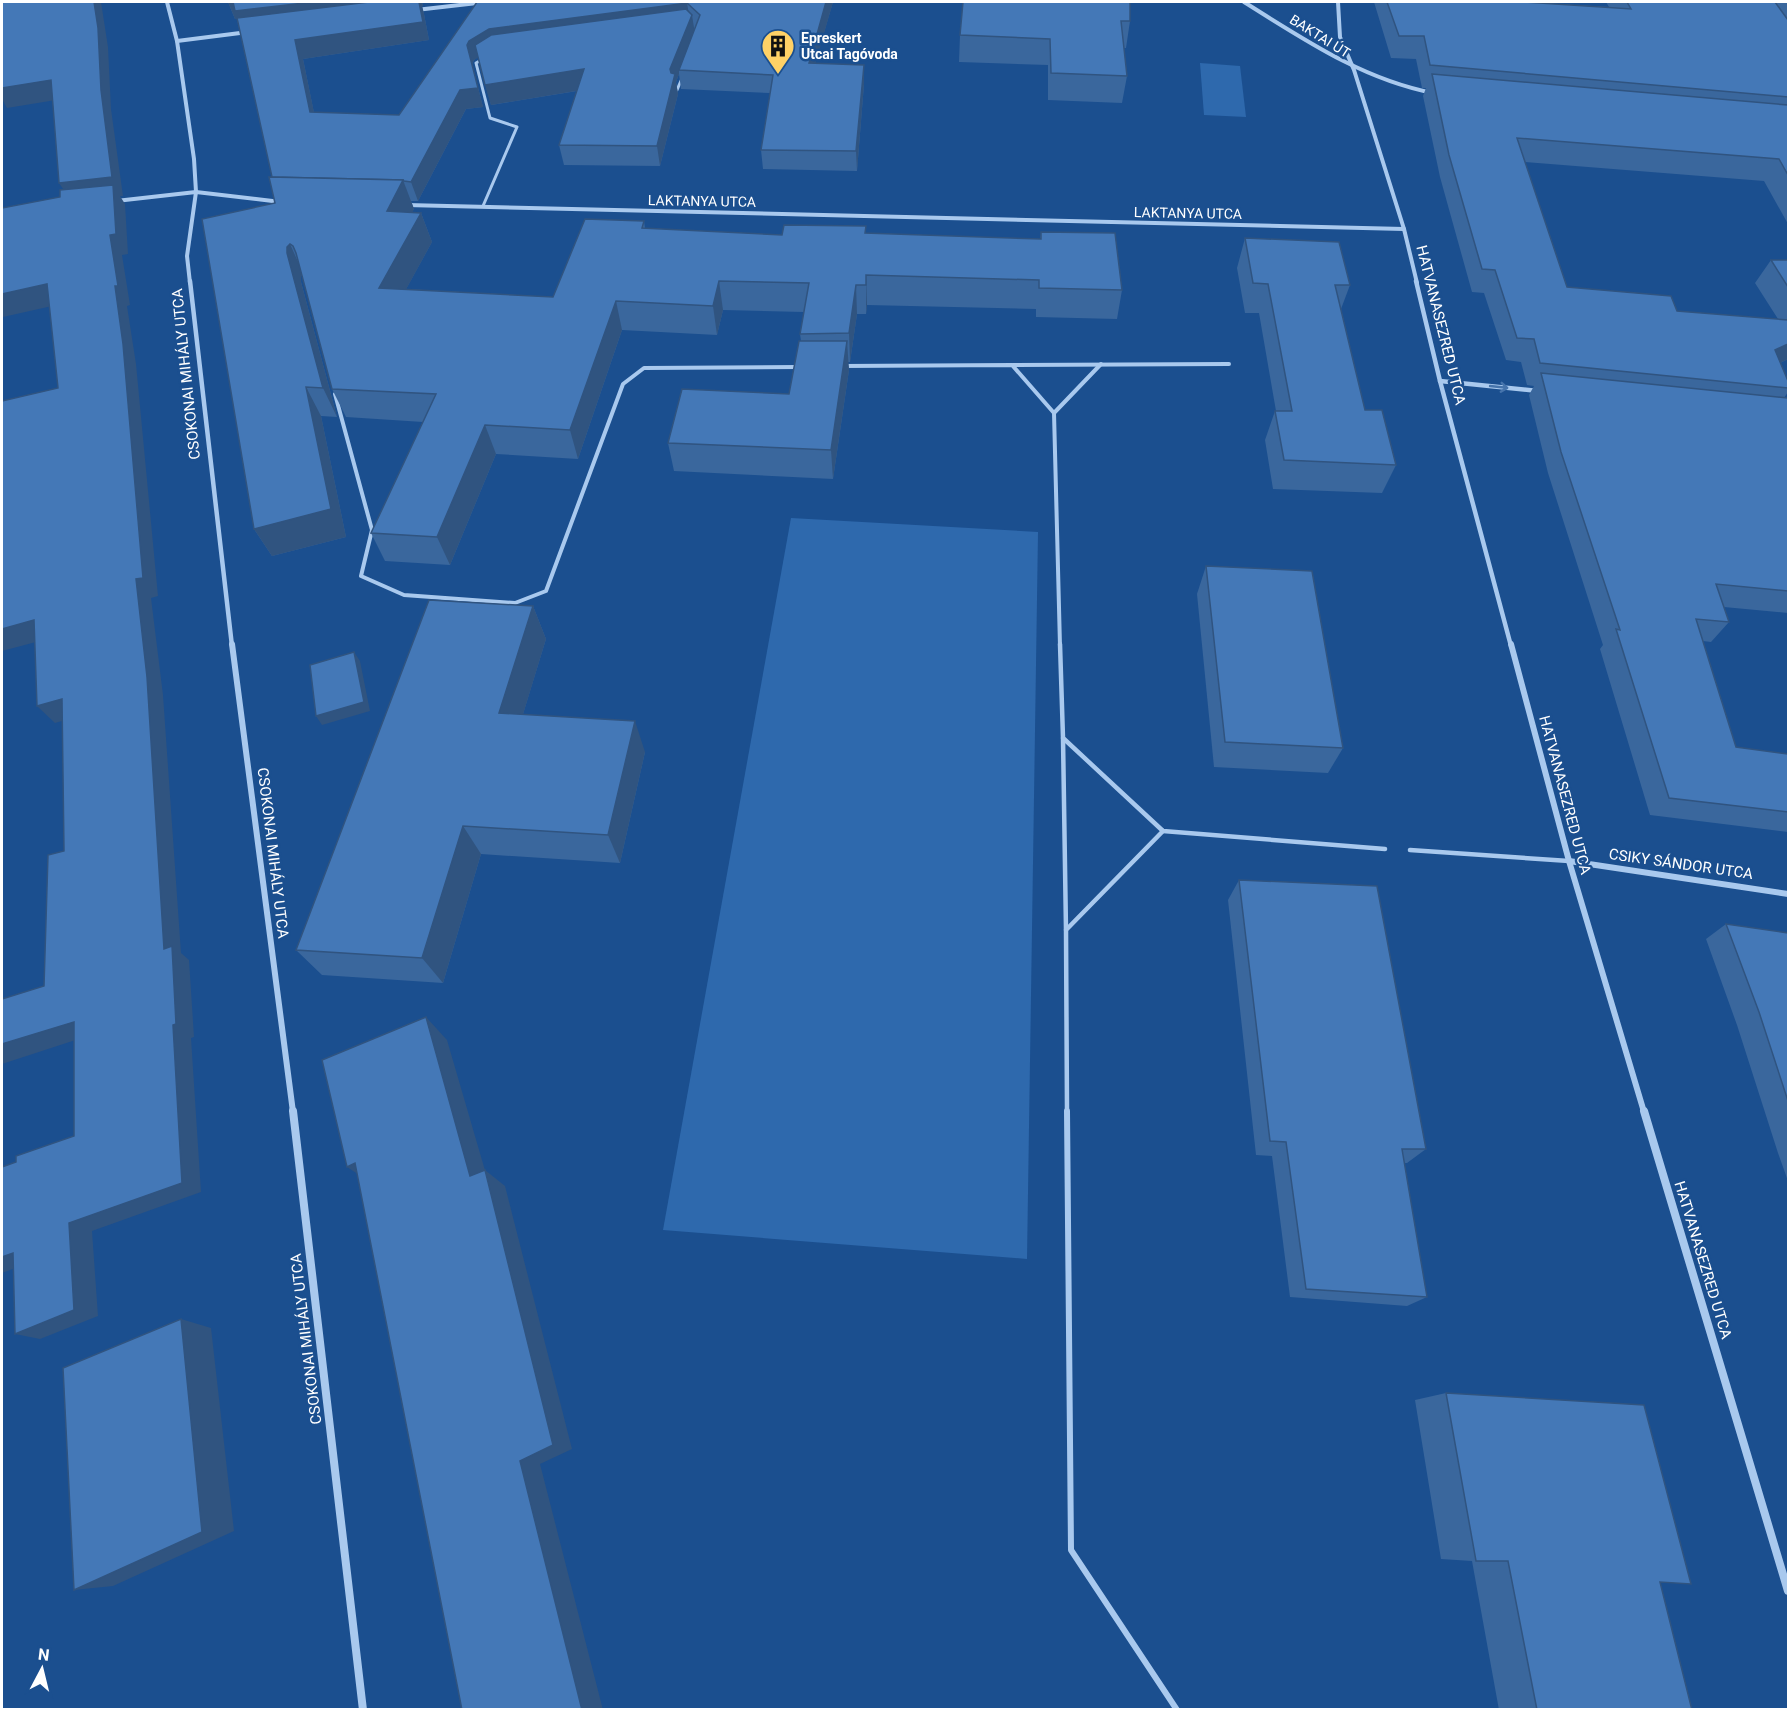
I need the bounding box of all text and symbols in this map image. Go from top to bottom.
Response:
street label: BAKTAI ÚT [1287,10,1354,61]
building icon: Epreskert Utcai Tagóvoda [760,28,796,75]
place label: Epreskert Utcai Tagóvoda [801,30,898,62]
street label: LAKTANYA UTCA [648,192,756,210]
street label: LAKTANYA UTCA [1134,204,1242,222]
street label: HATVANASEZRED UTCA [1412,243,1470,407]
street label: CSOKONAI MIHÁLY UTCA [168,287,204,460]
one-way arrow [1488,382,1508,393]
street label: HATVANASEZRED UTCA [1535,714,1595,877]
street label: CSOKONAI MIHÁLY UTCA [254,767,292,940]
street label: CSIKY SÁNDOR UTCA [1608,845,1754,883]
street label: HATVANASEZRED UTCA [1670,1179,1736,1341]
street label: CSOKONAI MIHÁLY UTCA [287,1252,325,1425]
north arrow [12,1639,72,1699]
text: N [37,1644,51,1665]

